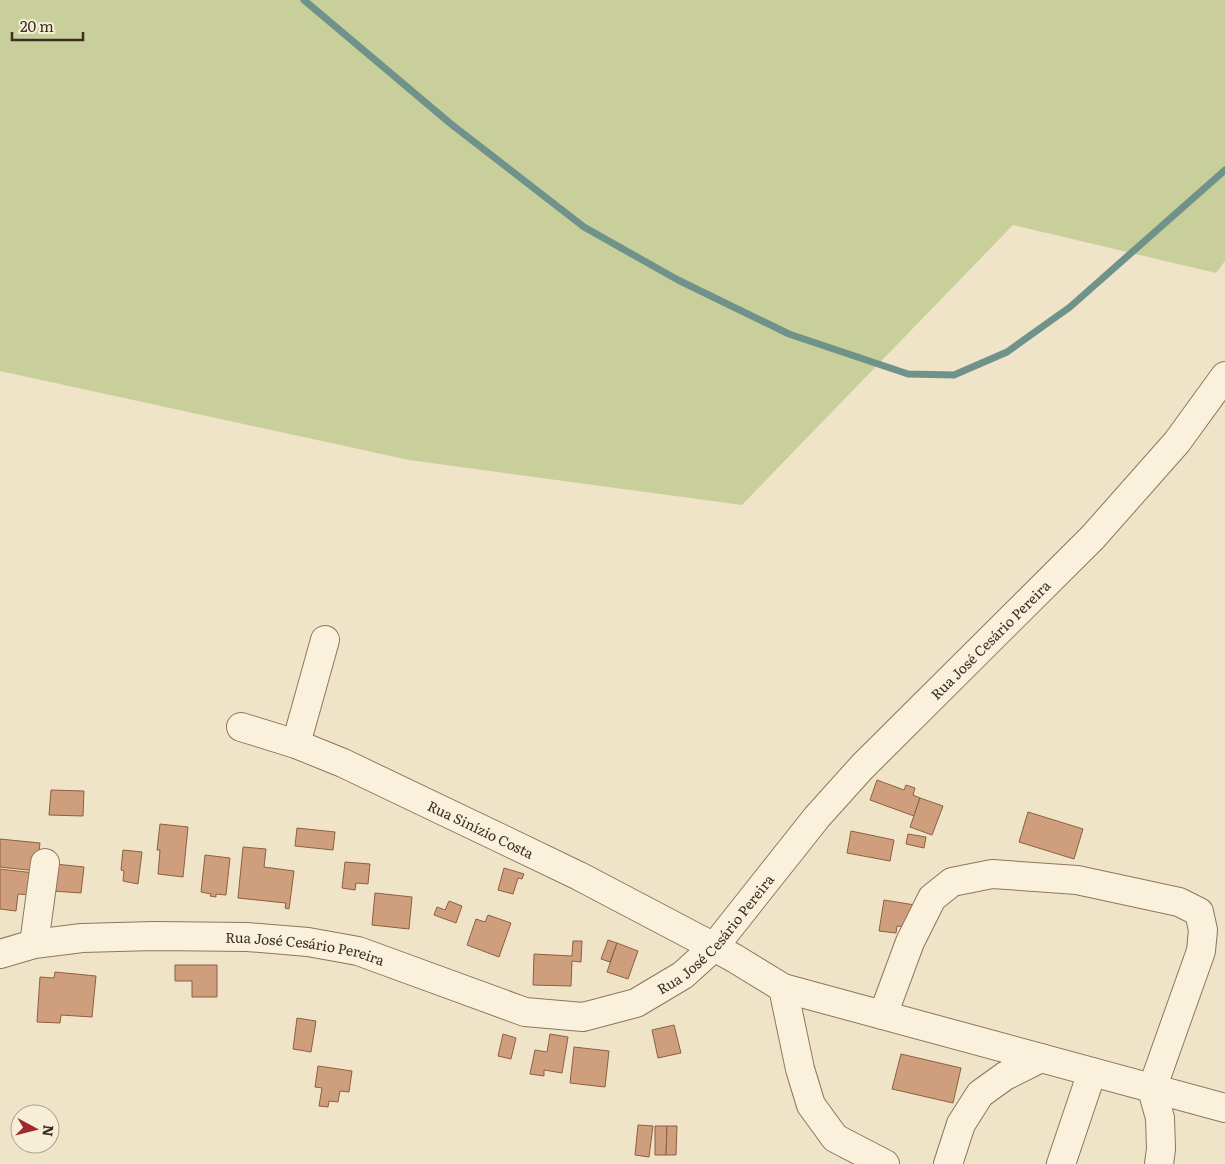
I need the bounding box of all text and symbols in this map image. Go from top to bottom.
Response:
scale bar [12,10,84,42]
text: 20 m [20,14,54,37]
street label: Rua José Cesário Pereira [926,575,1055,704]
street label: Rua Sinízio Costa [424,795,538,863]
street label: Rua José Cesário Pereira [653,869,778,999]
street label: Rua José Cesário Pereira [225,927,388,970]
north arrow [10,1104,60,1154]
text: N [38,1124,60,1138]

